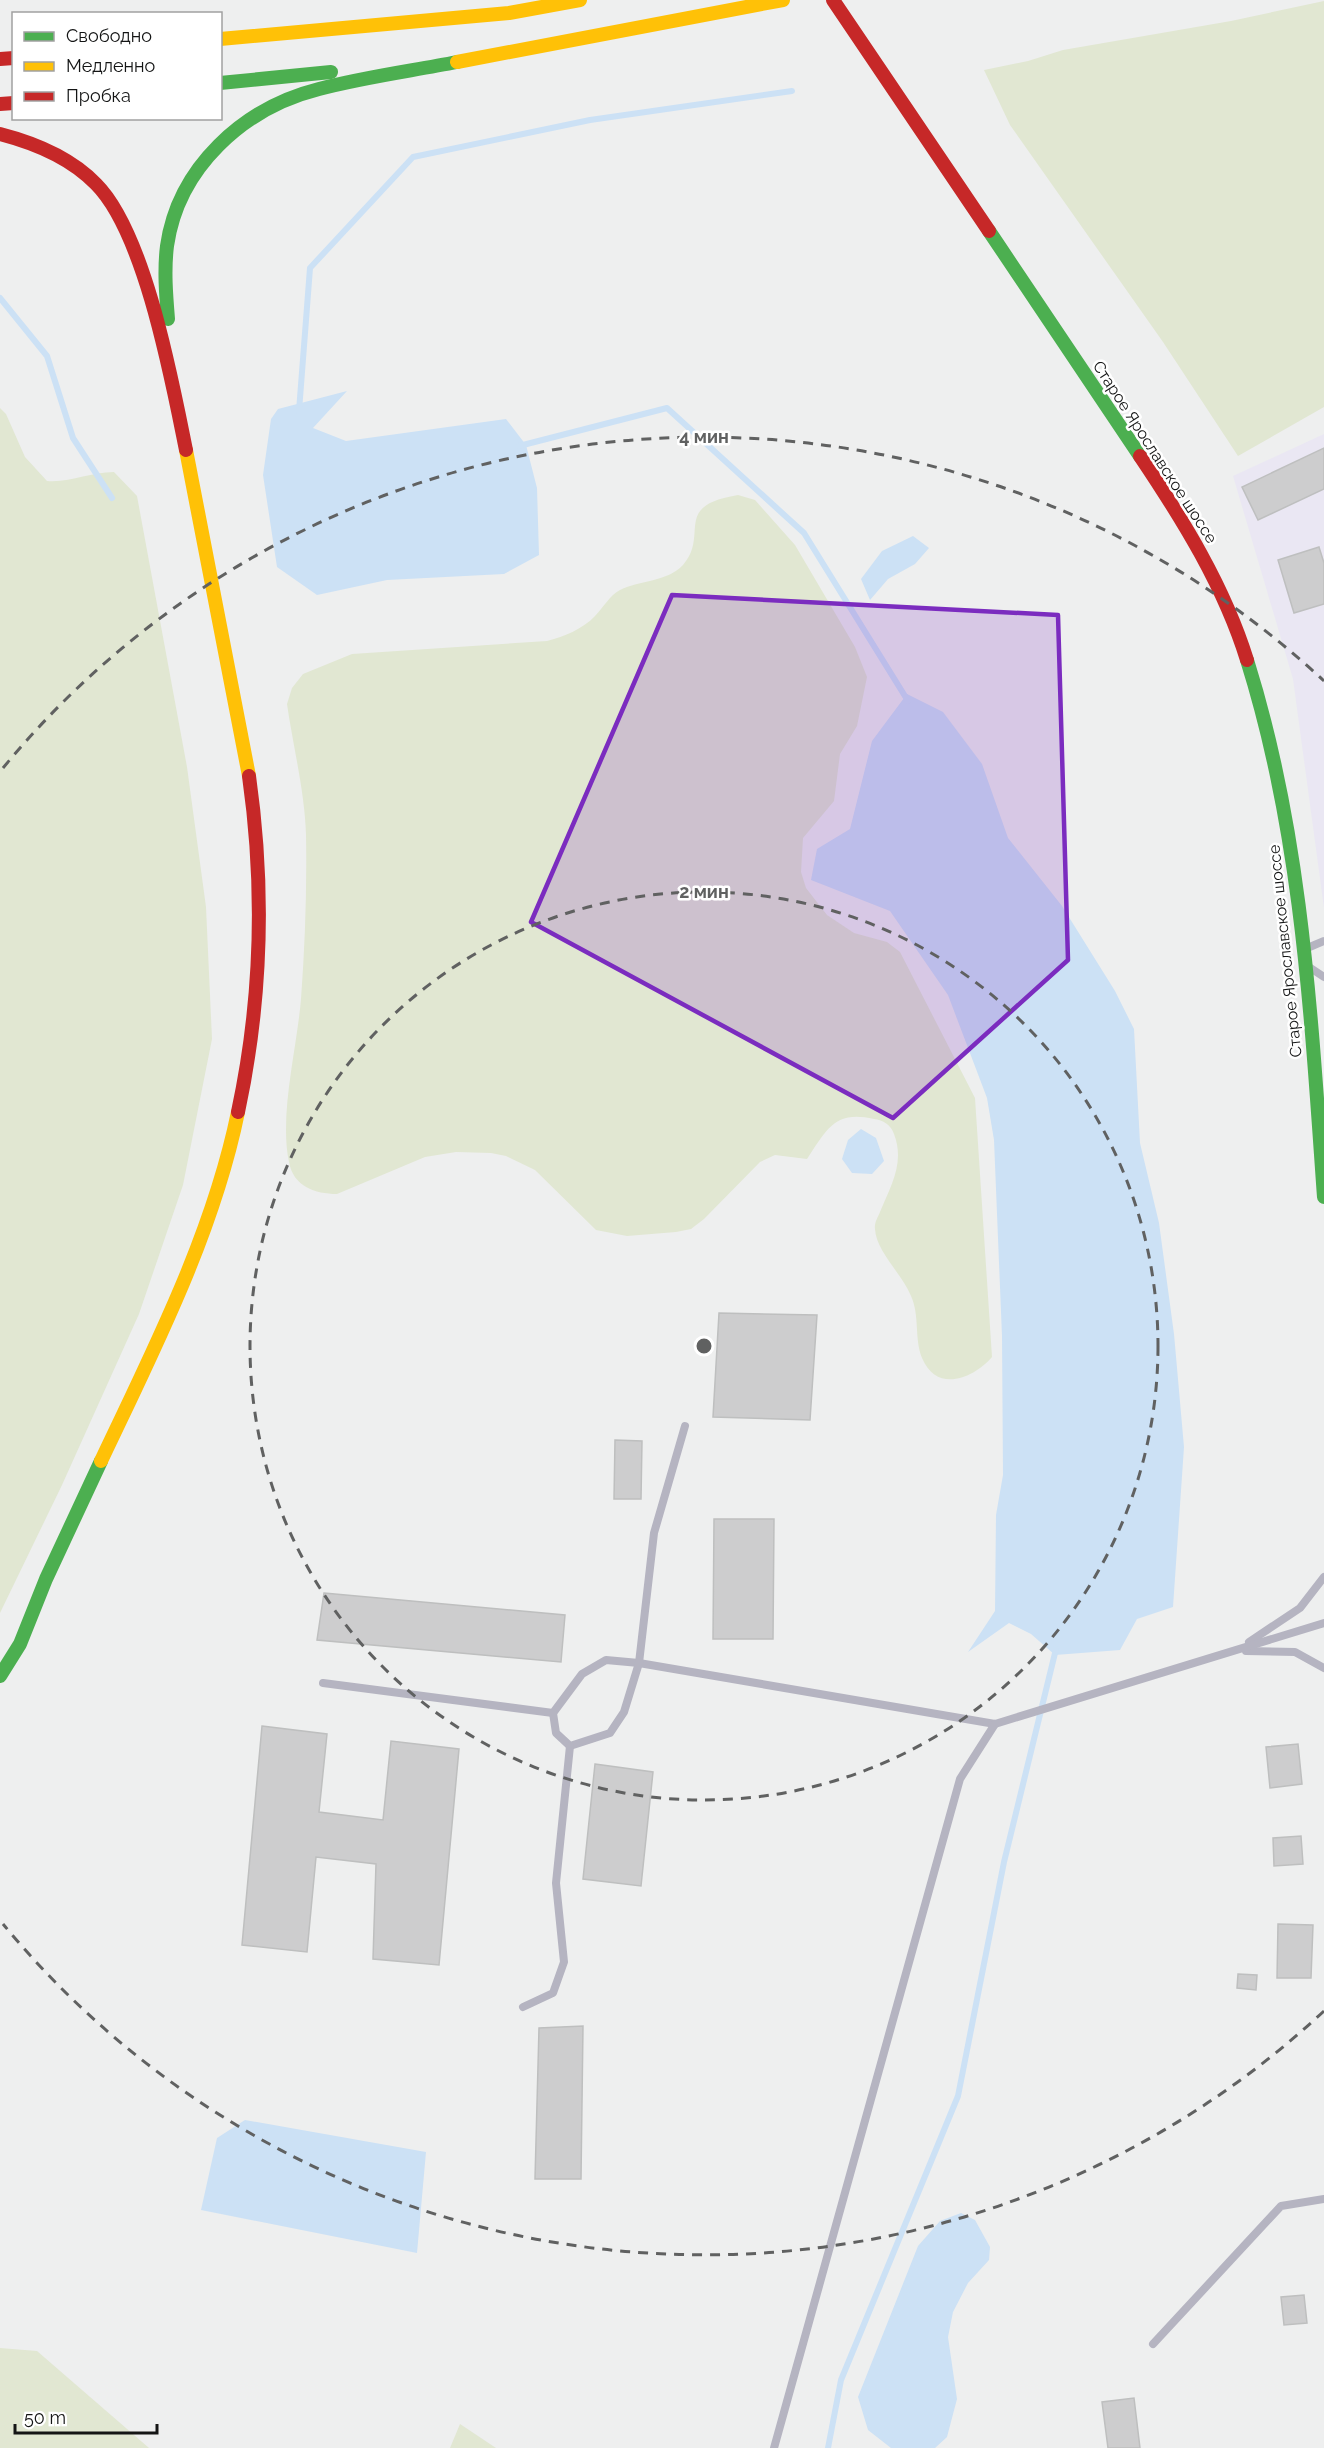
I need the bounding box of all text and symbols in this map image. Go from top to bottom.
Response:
legend [12,12,222,120]
text: Свободно [66,25,152,46]
text: Медленно [66,55,155,76]
text: Пробка [66,85,131,106]
street label: Старое Ярославское шоссе [1089,357,1221,547]
text: 4 мин [679,426,729,447]
street label: Старое Ярославское шоссе [1264,844,1306,1058]
text: 2 мин [679,881,729,902]
centre of rings [694,1336,714,1356]
scale bar [15,2397,158,2435]
text: 50 m [24,2407,66,2428]

